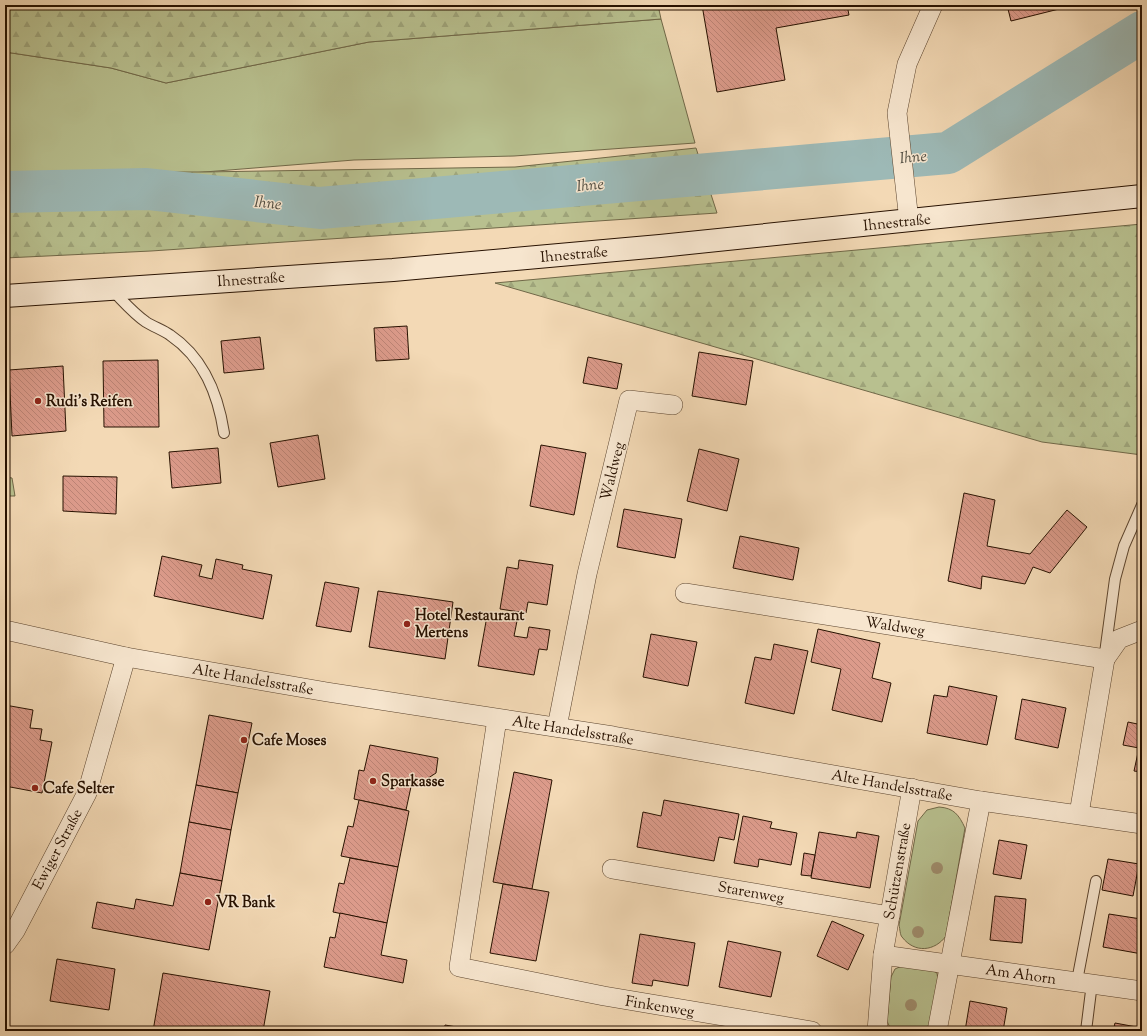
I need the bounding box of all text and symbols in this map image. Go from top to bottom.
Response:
water label: Ihne [899,146,928,171]
water label: Ihne [576,174,605,199]
water label: Ihne [253,192,282,217]
street label: Ihnestraße [862,210,932,237]
street label: Ihnestraße [539,242,609,269]
street label: Ihnestraße [217,268,286,293]
place label: Rudi's Reifen [46,392,133,413]
marker: Rudi's Reifen [33,396,43,406]
street label: Waldweg [596,440,631,503]
place label: Hotel Restaurant Mertens [415,606,525,644]
street label: Waldweg [863,612,926,643]
marker: Hotel Restaurant Mertens [402,619,412,629]
street label: Alte Handelsstraße [190,659,315,701]
street label: Alte Handelsstraße [510,712,635,751]
place label: Cafe Moses [252,731,327,752]
marker: Cafe Moses [239,735,249,745]
street label: Alte Handelsstraße [829,765,954,807]
place label: Sparkasse [381,772,444,793]
marker: Sparkasse [368,776,378,786]
place label: Cafe Selter [43,779,115,800]
marker: Cafe Selter [30,783,40,793]
street label: Ewiger Straße [28,805,88,894]
street label: Schützenstraße [880,821,917,921]
street label: Starenweg [716,877,786,910]
place label: VR Bank [216,893,276,914]
marker: VR Bank [203,897,213,907]
street label: Am Ahorn [984,960,1058,991]
street label: Finkenweg [624,992,696,1023]

